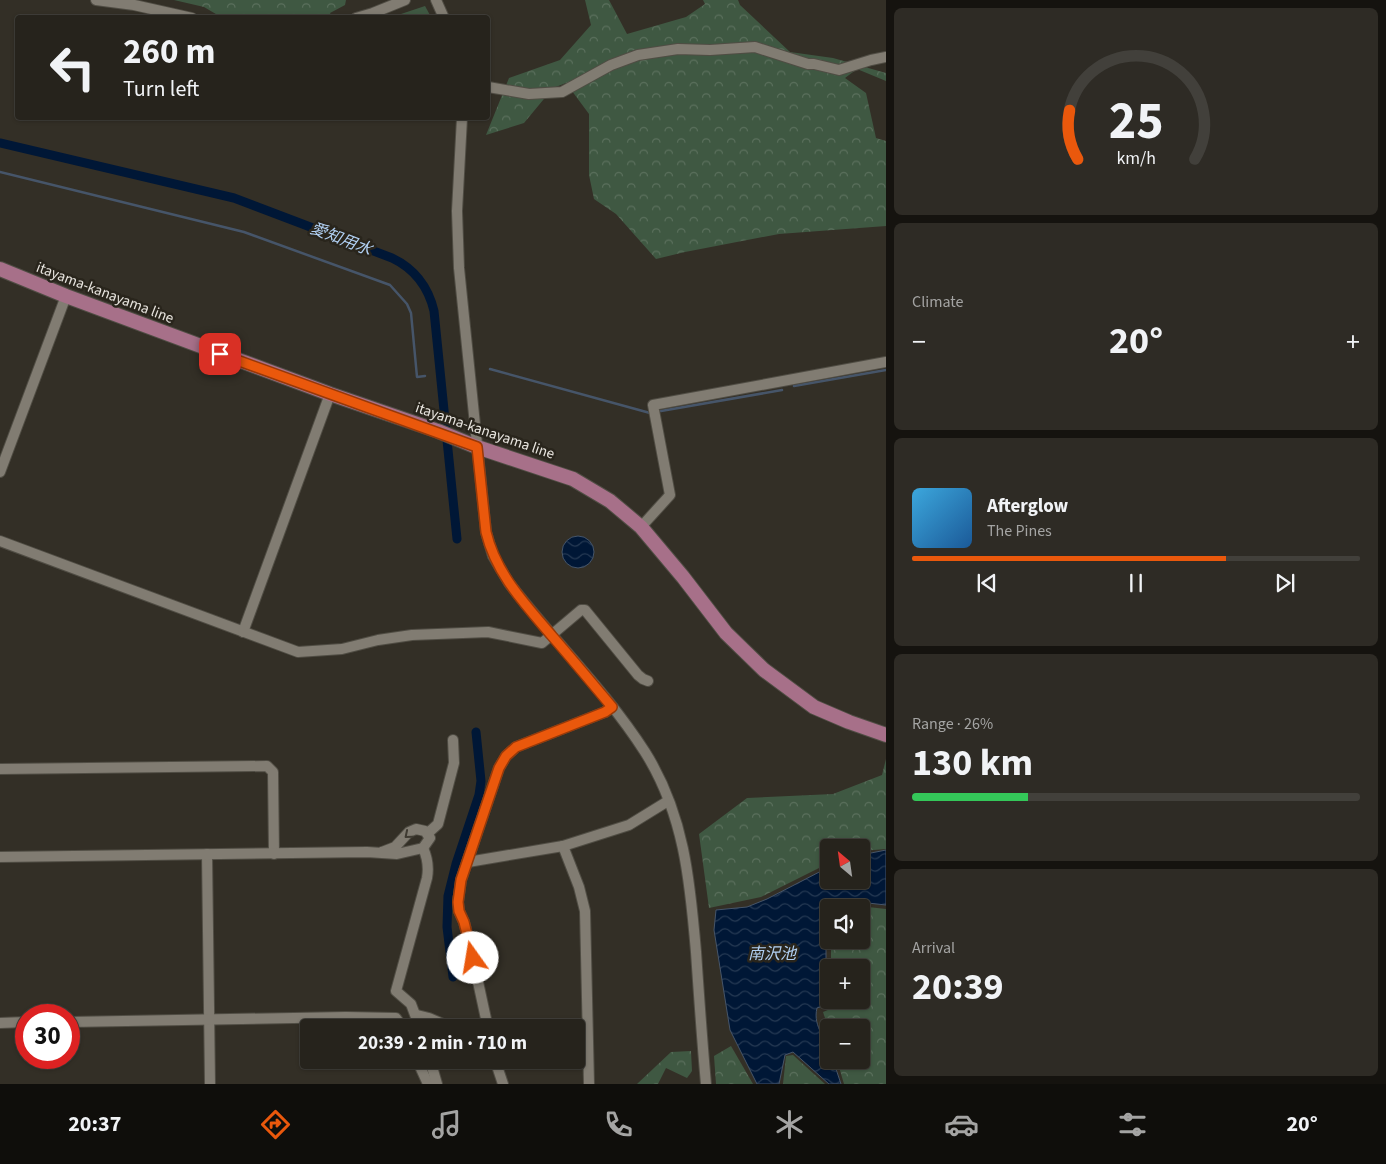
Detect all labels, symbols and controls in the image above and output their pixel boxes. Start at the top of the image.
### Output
text: 260 m [123,27,215,77]
icon: left [40,35,105,100]
text: Turn left [123,73,199,105]
text: 25 [1109,85,1163,159]
text: km/h [1116,146,1156,171]
water label: 愛知用水 [307,217,377,261]
street label: itayama-kanayama line [33,257,177,329]
text: Climate [912,291,963,313]
text: 20° [1109,314,1163,368]
text: − [912,322,926,362]
text: + [1346,322,1360,362]
pin [199,333,241,375]
icon: arrive [206,340,234,368]
street label: itayama-kanayama line [413,397,557,465]
text: Afterglow [987,493,1068,520]
text: The Pines [987,520,1052,542]
icon: previous [973,569,1001,597]
icon: pause [1122,569,1150,597]
icon: next [1271,569,1299,597]
text: Range · 26% [912,713,993,735]
text: 130 km [912,736,1033,790]
one-way arrow [404,829,413,838]
north arrow [820,839,870,889]
map controls [820,839,870,1069]
button: sound [820,899,870,949]
position arrow [446,931,498,983]
text: Arrival [912,937,955,959]
water label: 南沢池 [748,943,798,965]
button: + [820,959,870,1009]
text: 20:39 [912,960,1004,1014]
speed limit sign: 30 [15,1004,80,1069]
button: − [820,1019,870,1069]
text: 20:39 · 2 min · 710 m [358,1030,527,1057]
icon: directions [258,1107,293,1142]
icon: music [429,1107,464,1142]
icon: phone [601,1107,636,1142]
icon: climate [772,1107,807,1142]
icon: car [944,1107,979,1142]
icon: filters [1115,1107,1150,1142]
text: 20:37 [68,1108,121,1140]
text: 20° [1286,1108,1318,1140]

